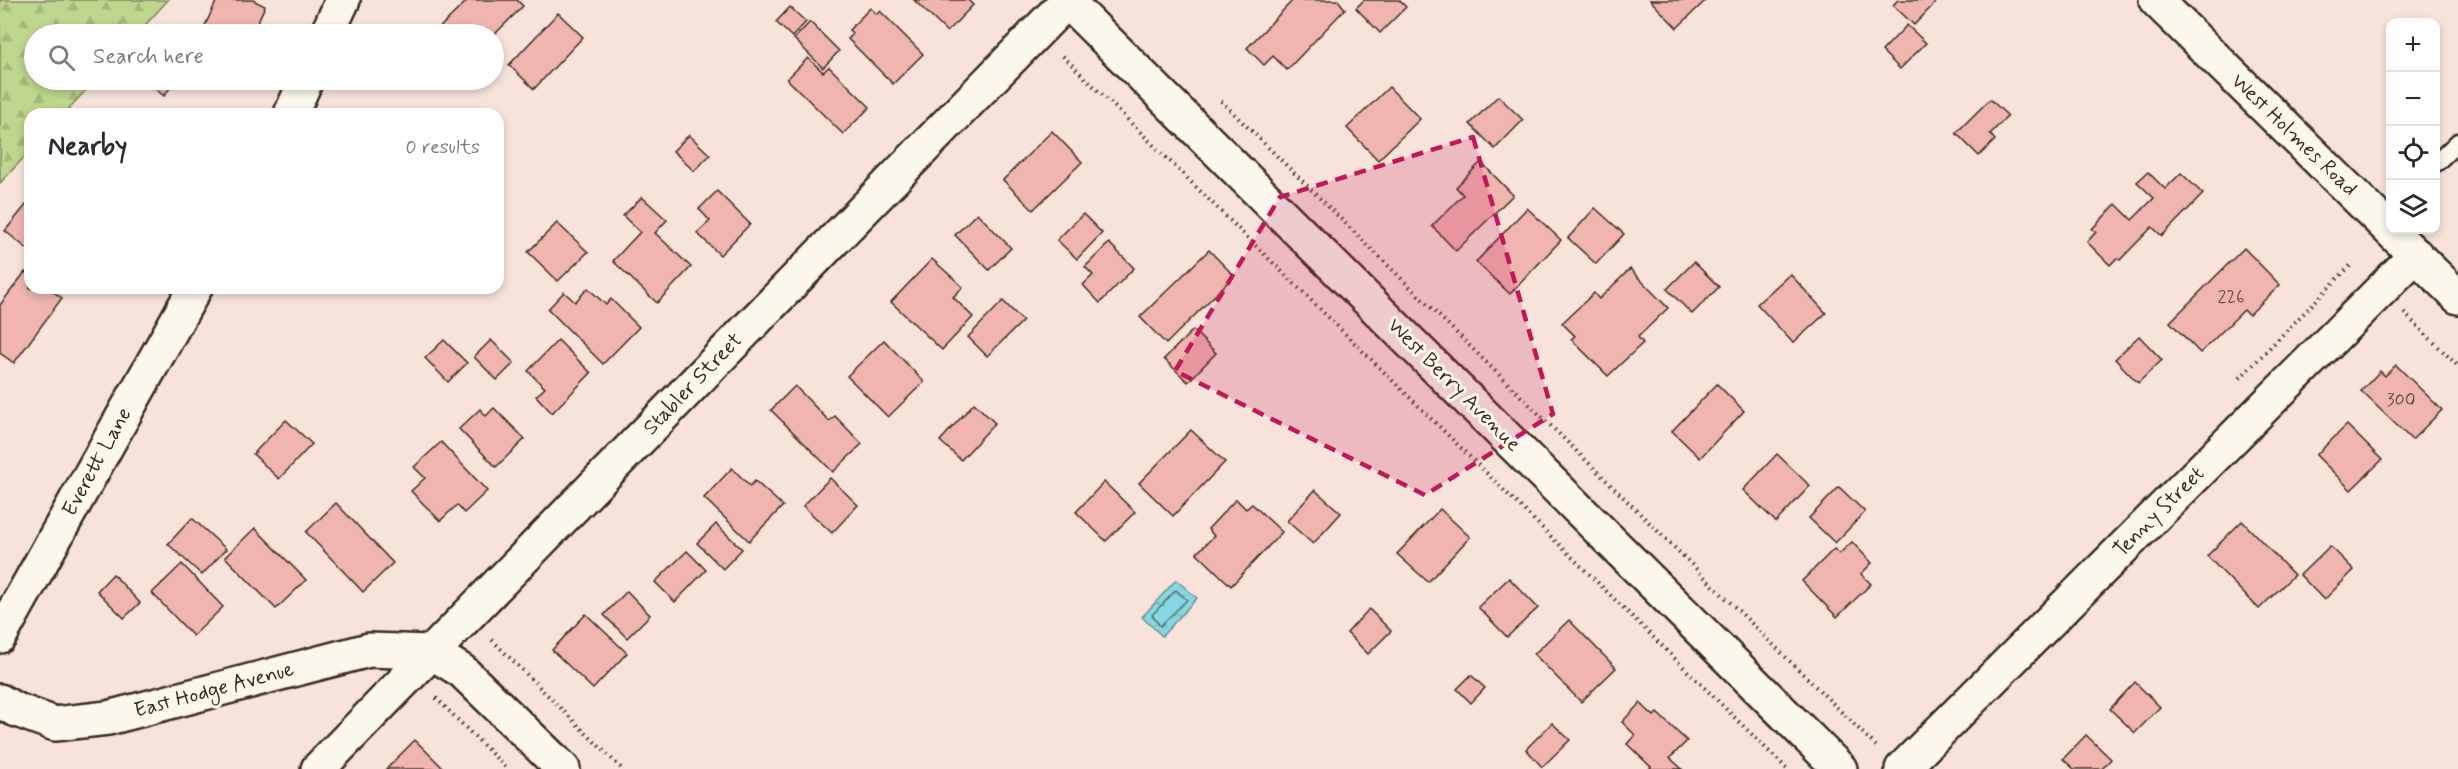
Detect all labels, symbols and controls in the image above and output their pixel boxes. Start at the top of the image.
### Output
map controls [2386,18,2440,234]
button: + [2386,18,2440,72]
search box [24,24,504,90]
icon: search [45,41,78,74]
text: Search here [93,43,204,71]
street label: West Holmes Road [2225,68,2363,202]
button: − [2386,72,2440,126]
button: locate [2386,126,2440,180]
text: Nearby [48,130,127,164]
text: 0 results [406,134,480,161]
button: layers [2386,180,2440,234]
house number: 226 [2218,285,2244,309]
street label: West Berry Avenue [1381,312,1527,458]
street label: Stabler Street [637,327,749,441]
house number: 300 [2386,388,2416,412]
street label: Everett Lane [56,403,138,521]
street label: Tenny Street [2107,460,2211,564]
street label: East Hodge Avenue [131,655,297,726]

